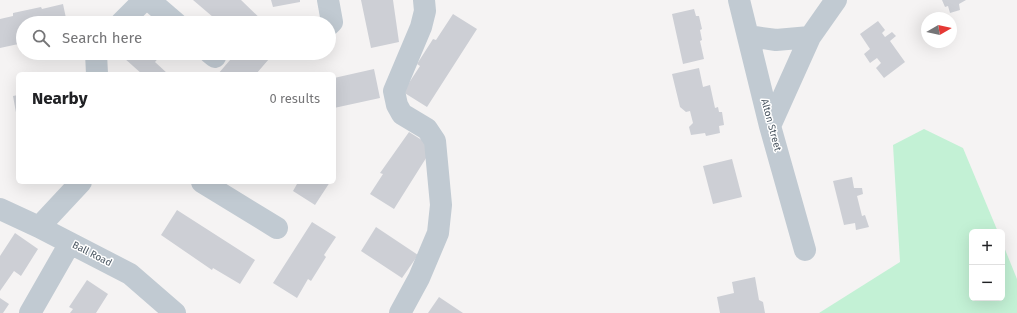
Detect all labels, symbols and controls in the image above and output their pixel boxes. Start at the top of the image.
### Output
north arrow [921,12,957,48]
search box [16,16,336,60]
icon: search [30,27,52,49]
text: Search here [62,29,142,47]
text: Nearby [32,88,87,109]
text: 0 results [269,91,320,106]
street label: Alton Street [758,98,784,153]
map controls [969,229,1005,301]
button: + [969,229,1005,265]
street label: Ball Road [70,239,114,269]
button: − [969,265,1005,301]

